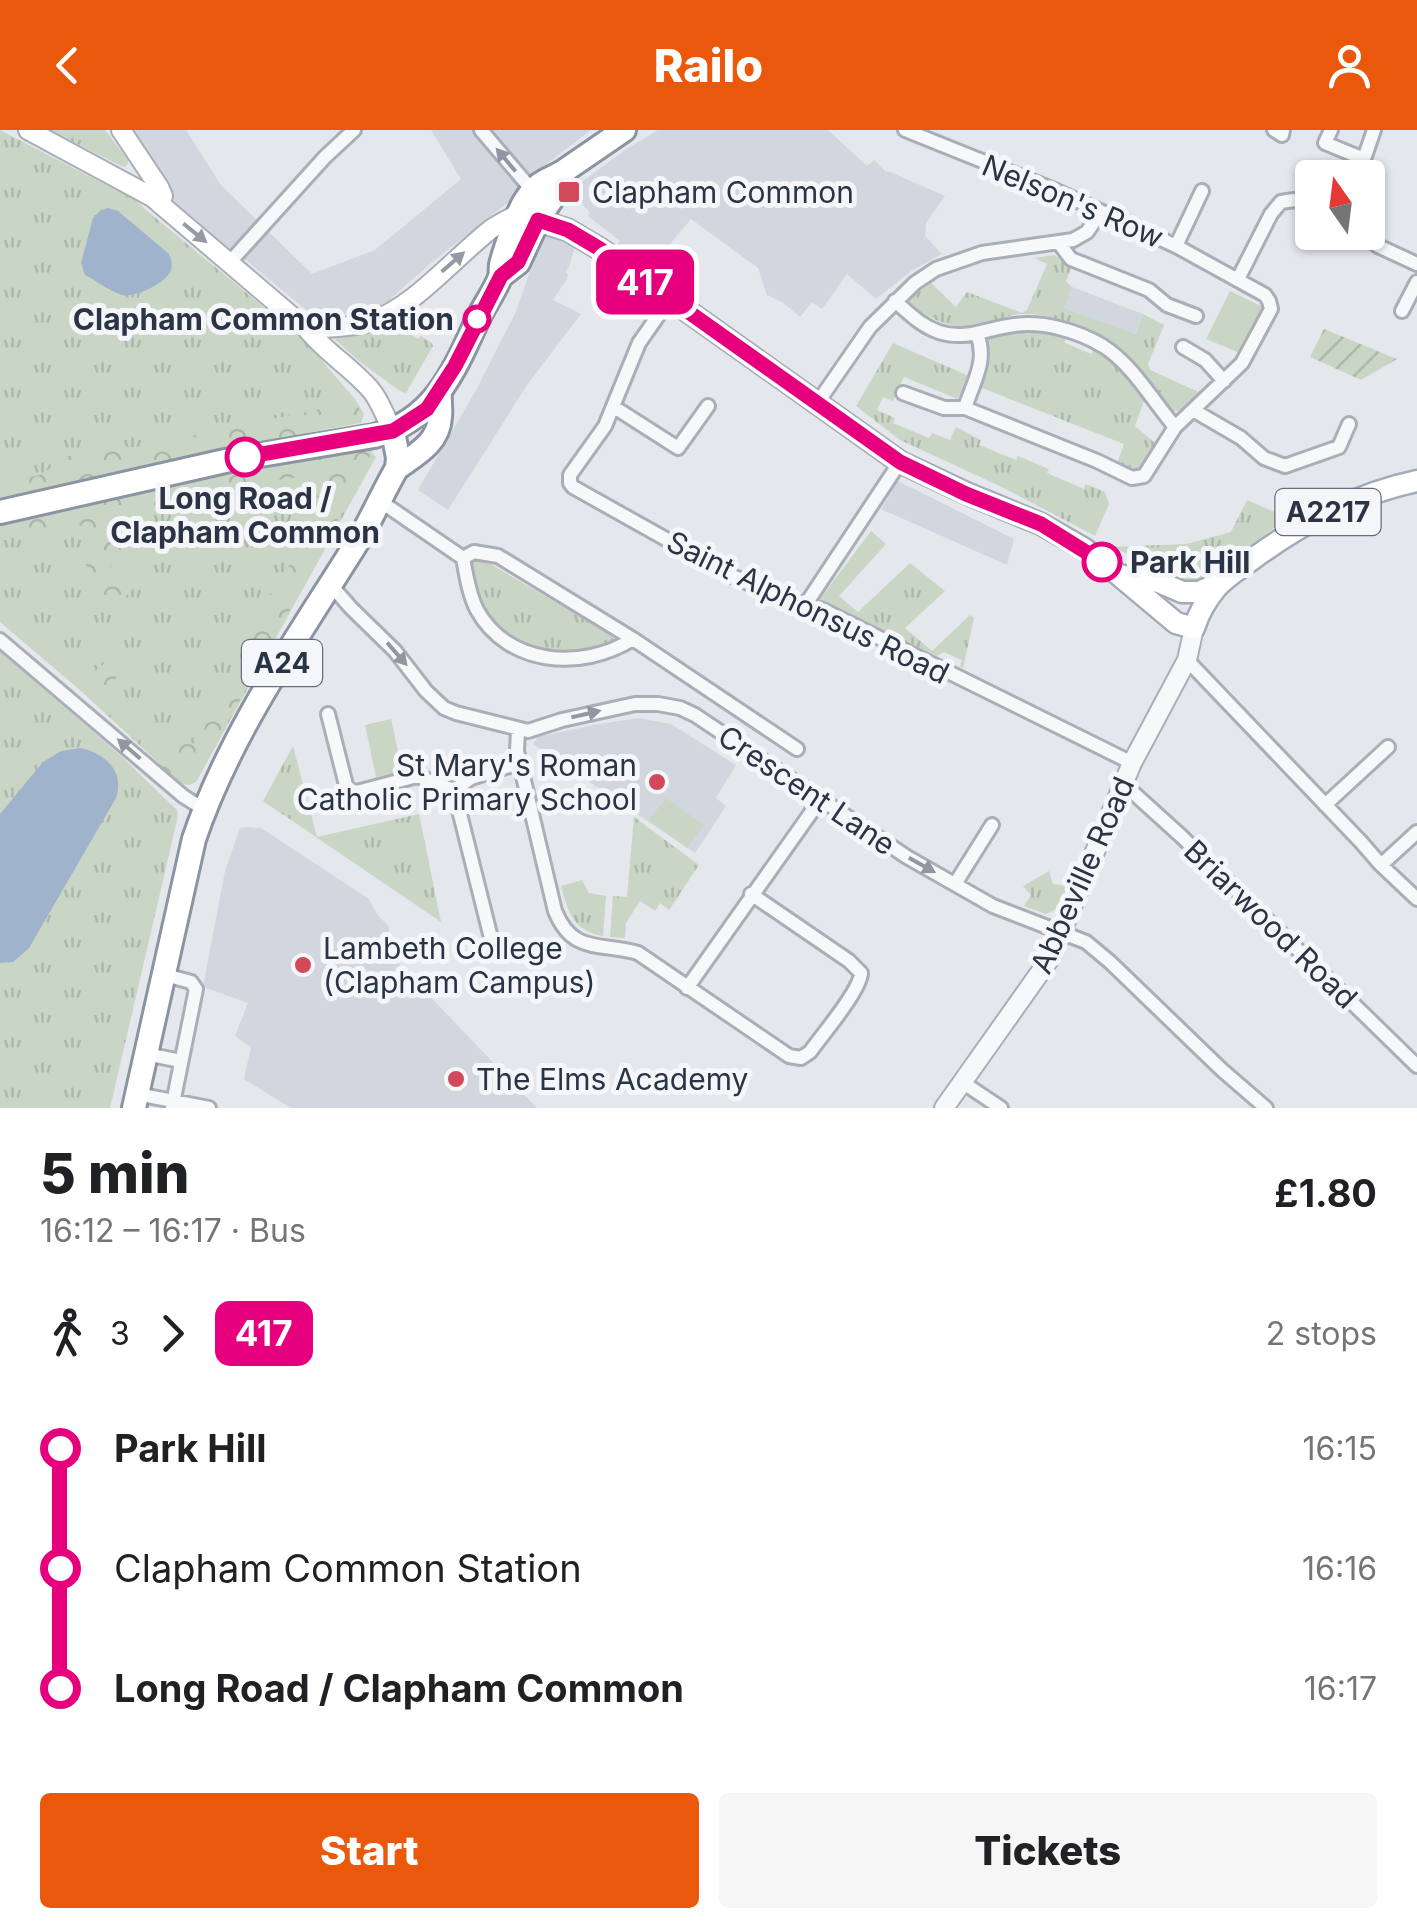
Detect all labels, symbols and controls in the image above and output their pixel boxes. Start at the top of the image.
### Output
icon: back [40,38,95,93]
text: Railo [654,38,763,93]
icon: person [1322,38,1377,93]
street label: Nelson's Row [977,147,1169,255]
one-way arrow [496,148,518,173]
north arrow [1295,160,1385,250]
map controls [1295,160,1385,250]
place label: Clapham Common [592,174,854,210]
marker: Clapham Common [556,179,582,205]
one-way arrow [182,222,207,243]
line badge: 417 [588,250,702,314]
one-way arrow [440,252,465,274]
text: 417 [616,261,674,303]
place label: Clapham Common Station [73,301,454,337]
marker: Clapham Common Station [464,306,490,332]
marker: Long Road / Clapham Common [226,438,264,476]
place label: Long Road / Clapham Common [110,480,380,550]
road number: A2217 [1276,489,1380,535]
street label: Saint Alphonsus Road [661,523,955,691]
marker: Park Hill [1083,543,1121,581]
place label: Park Hill [1130,544,1250,580]
road number: A24 [242,640,322,686]
one-way arrow [386,641,408,666]
one-way arrow [571,706,602,722]
street label: Crescent Lane [712,718,902,862]
one-way arrow [116,739,141,760]
place label: St Mary's Roman Catholic Primary School [297,747,637,817]
marker: St Mary's Roman Catholic Primary School [646,771,668,793]
street label: Abbeville Road [1023,771,1141,979]
street label: Briarwood Road [1177,832,1365,1016]
one-way arrow [907,856,936,873]
place label: Lambeth College (Clapham Campus) [323,930,596,1000]
marker: Lambeth College (Clapham Campus) [292,954,314,976]
place label: The Elms Academy [476,1061,749,1097]
marker: The Elms Academy [445,1068,467,1090]
text: 5 min [40,1140,189,1206]
text: £1.80 [1274,1170,1377,1216]
text: 16:12 – 16:17 · Bus [40,1211,306,1250]
icon: walk [40,1306,95,1361]
icon: forward [145,1306,200,1361]
text: 417 [235,1312,293,1354]
text: 3 [110,1314,130,1353]
text: 2 stops [1266,1314,1377,1353]
text: Park Hill [114,1425,267,1471]
text: 16:15 [1302,1429,1377,1468]
text: Clapham Common Station [114,1545,582,1591]
text: 16:16 [1302,1549,1377,1588]
text: Long Road / Clapham Common [114,1665,684,1711]
text: 16:17 [1304,1669,1377,1708]
button: Start [40,1793,699,1908]
button: Tickets [719,1793,1377,1908]

